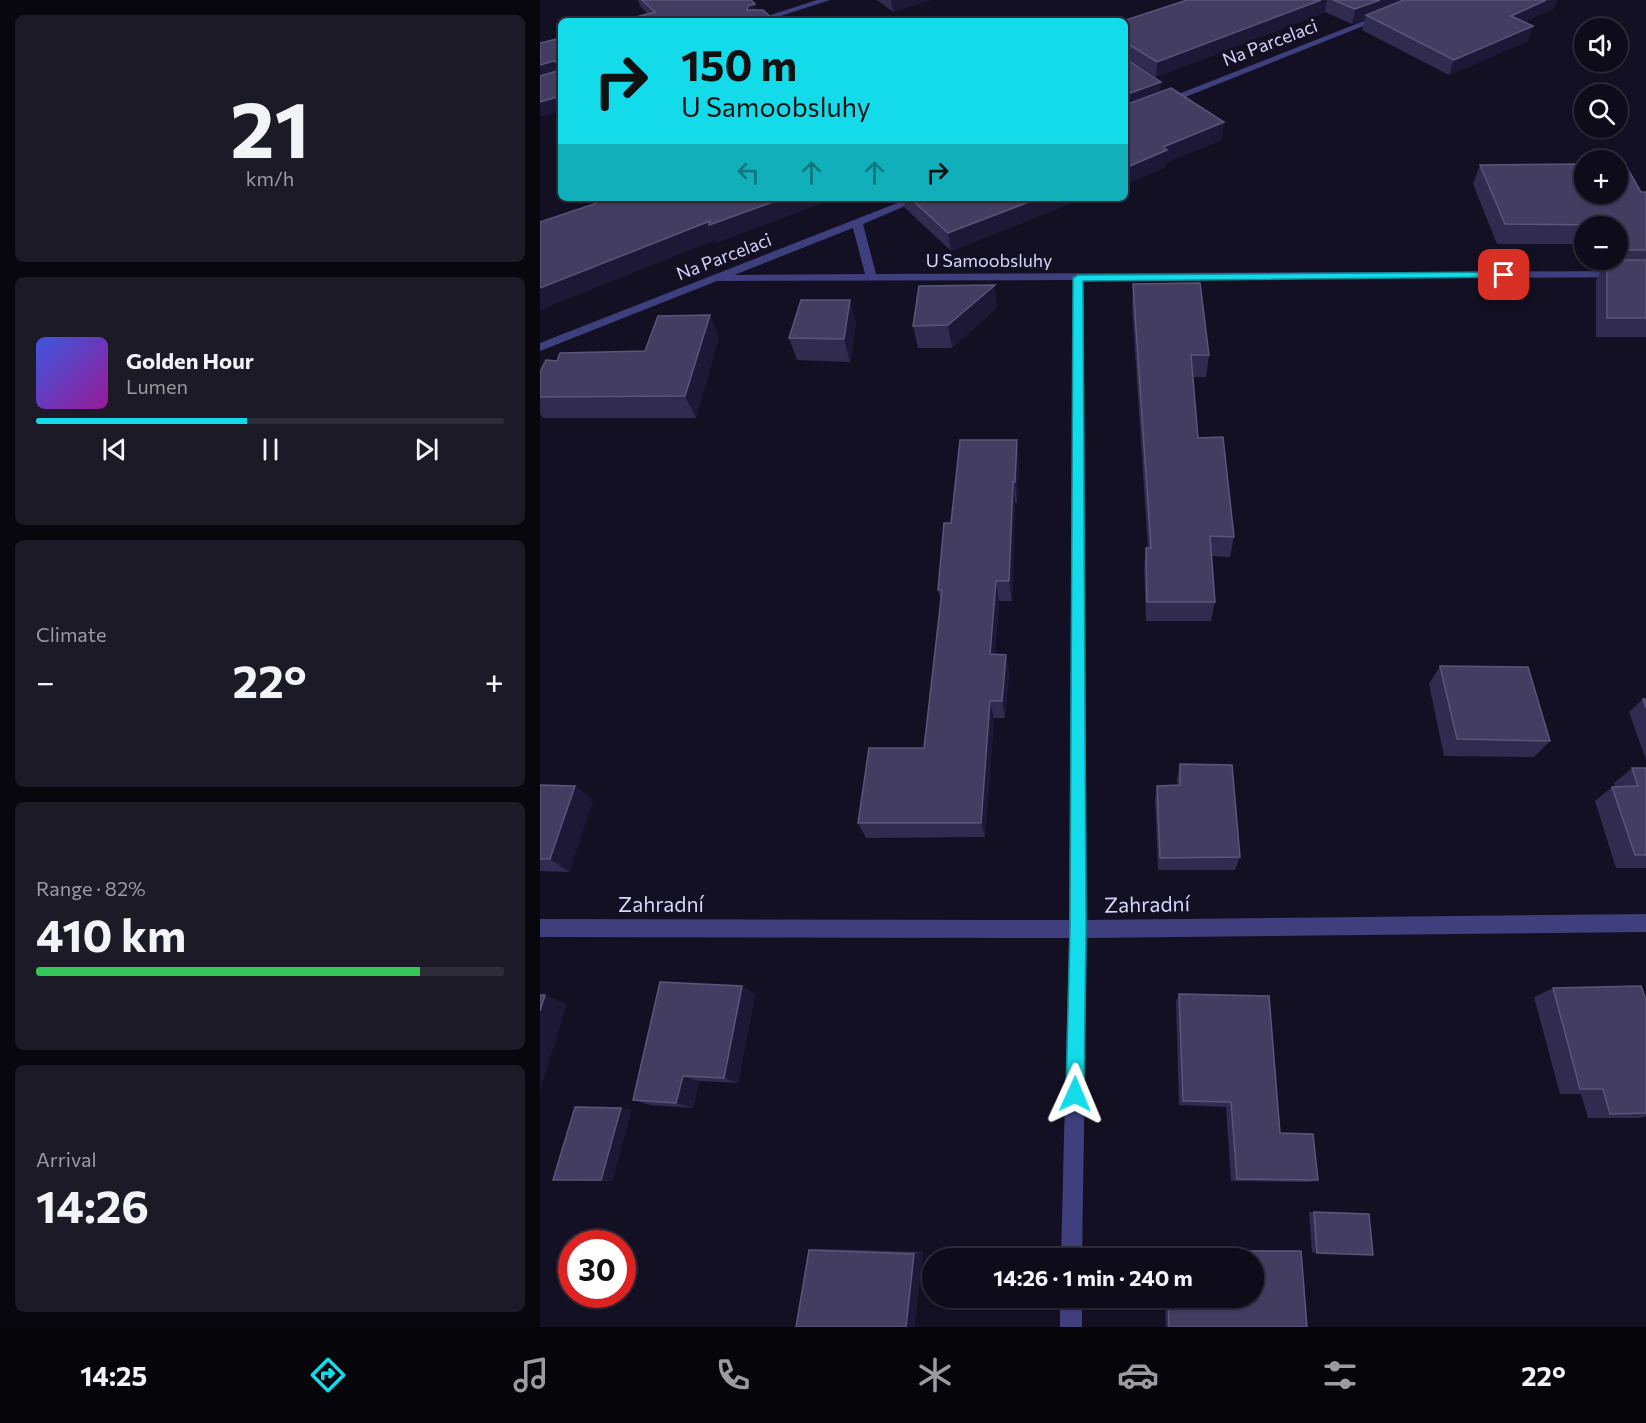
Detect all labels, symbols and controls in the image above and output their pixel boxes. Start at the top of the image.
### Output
street label: Na Parcelaci [1219,14,1320,70]
map controls [1574,18,1628,270]
button: sound [1574,18,1628,72]
text: 150 m [681,38,797,90]
icon: right [582,42,660,120]
text: 21 [230,79,310,174]
button: search [1574,84,1628,138]
text: U Samoobsluhy [681,90,871,123]
button: + [1574,150,1628,204]
icon: left [732,156,765,189]
icon: ahead [795,156,828,189]
icon: ahead [858,156,891,189]
icon: right [921,156,954,189]
text: km/h [246,166,294,190]
button: − [1574,216,1628,270]
street label: Na Parcelaci [673,228,774,284]
street label: U Samoobsluhy [926,249,1052,271]
pin [1478,249,1529,300]
icon: arrive [1487,258,1520,291]
text: Golden Hour [126,347,254,374]
text: Lumen [126,374,188,398]
icon: previous [98,433,131,466]
icon: pause [254,433,287,466]
icon: next [410,433,443,466]
text: Climate [36,622,106,646]
text: 22° [233,652,307,707]
text: − [36,660,55,701]
text: + [485,660,504,701]
text: Range · 82% [36,876,146,900]
street label: Zahradní [1104,890,1191,917]
street label: Zahradní [618,891,705,916]
text: 410 km [36,906,186,961]
position arrow [1043,1062,1107,1126]
text: Arrival [36,1147,97,1171]
text: 14:26 [36,1177,149,1232]
speed limit sign: 30 [558,1230,636,1308]
text: 14:26 · 1 min · 240 m [993,1264,1193,1291]
icon: directions [307,1354,349,1396]
icon: music [510,1354,552,1396]
icon: phone [712,1354,754,1396]
icon: climate [914,1354,956,1396]
icon: car [1117,1354,1159,1396]
icon: filters [1319,1354,1361,1396]
text: 14:25 [80,1359,147,1392]
text: 22° [1521,1359,1566,1392]

